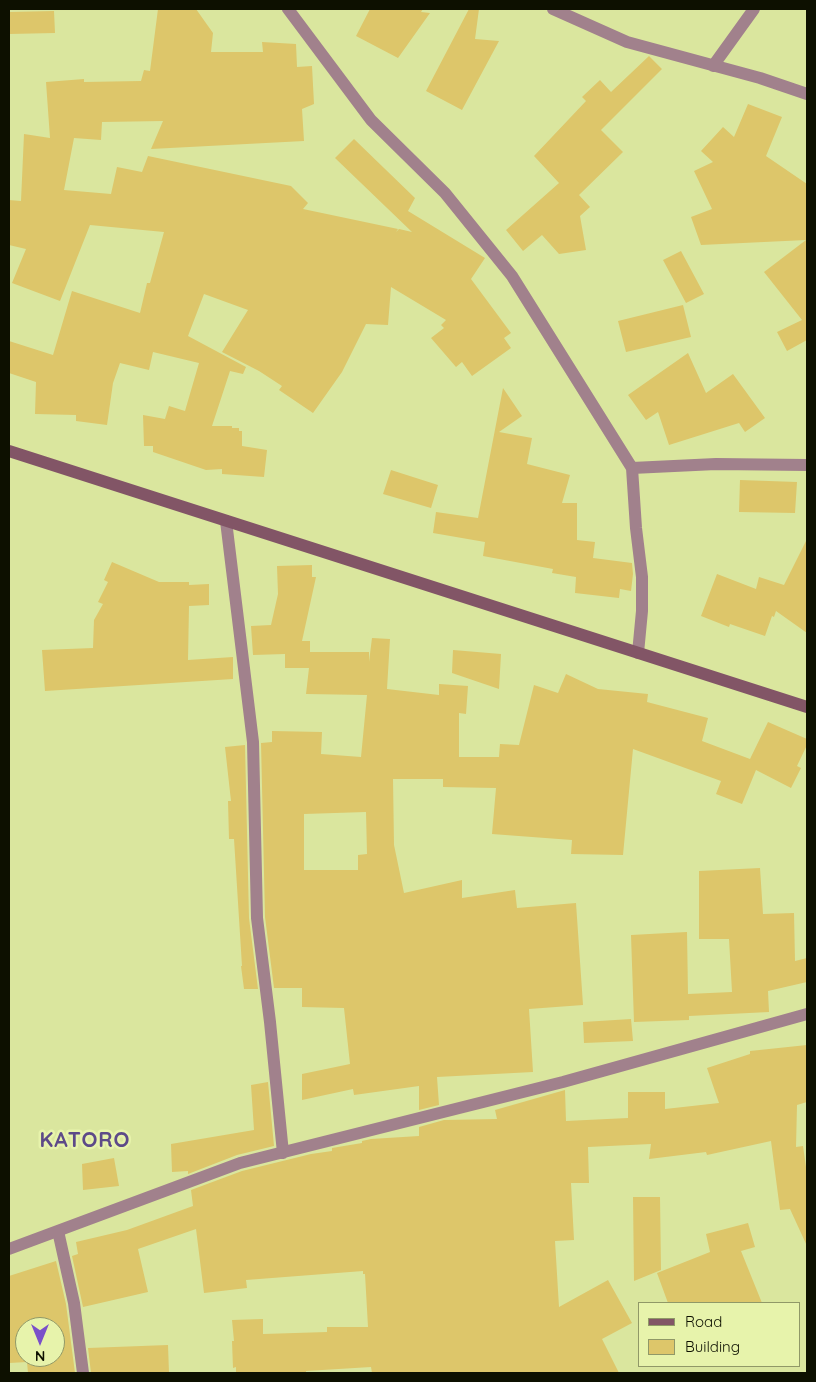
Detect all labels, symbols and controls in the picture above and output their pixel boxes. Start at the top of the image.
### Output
district label: KATORO [39,1128,131,1154]
legend [638,1302,801,1367]
text: Road [685,1312,722,1331]
north arrow [15,1317,65,1367]
text: Building [685,1337,740,1356]
text: N [35,1347,45,1365]

